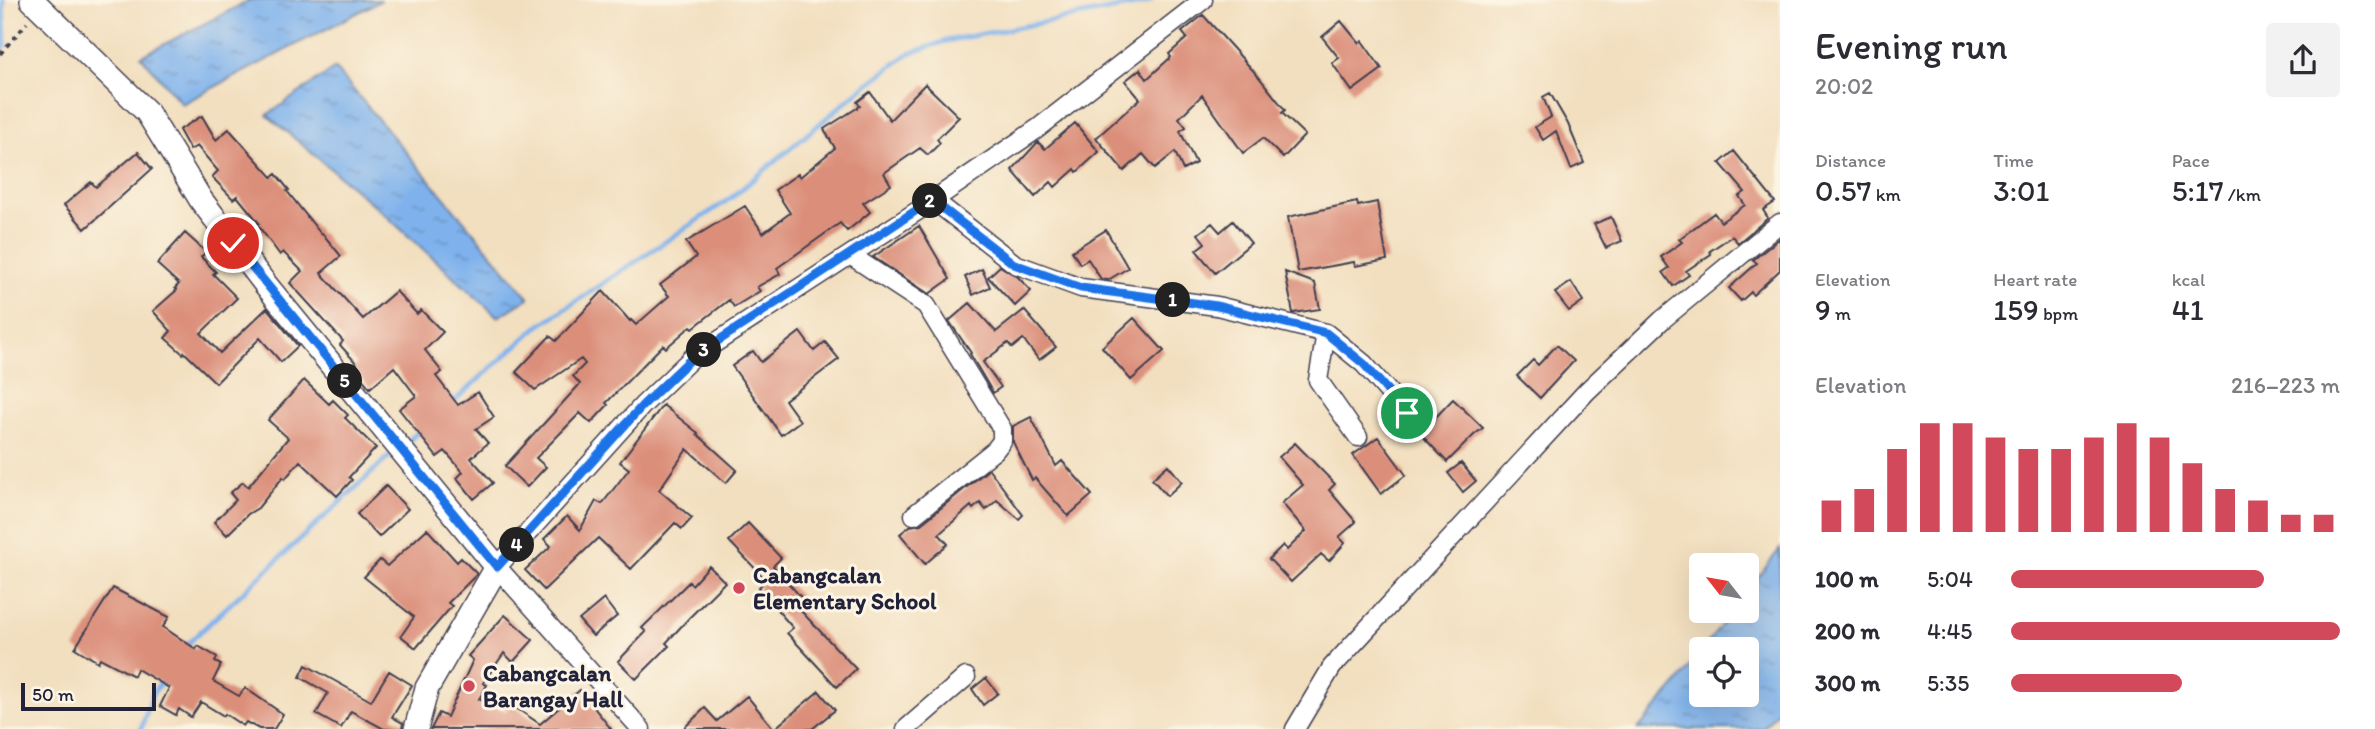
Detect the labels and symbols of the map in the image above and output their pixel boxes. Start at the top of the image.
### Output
pin: 2 [912,184,948,218]
pin [203,213,263,273]
pin: 1 [1156,282,1190,318]
pin: 3 [686,332,722,368]
pin: 5 [328,364,362,398]
pin [1377,383,1437,443]
pin: 4 [500,528,534,562]
north arrow [1689,553,1759,623]
place label: Cabangcalan Elementary School [753,561,937,615]
marker: Cabangcalan Elementary School [731,580,747,596]
place label: Cabangcalan Barangay Hall [483,659,624,713]
marker: Cabangcalan Barangay Hall [461,678,477,694]
scale bar [21,680,156,712]

